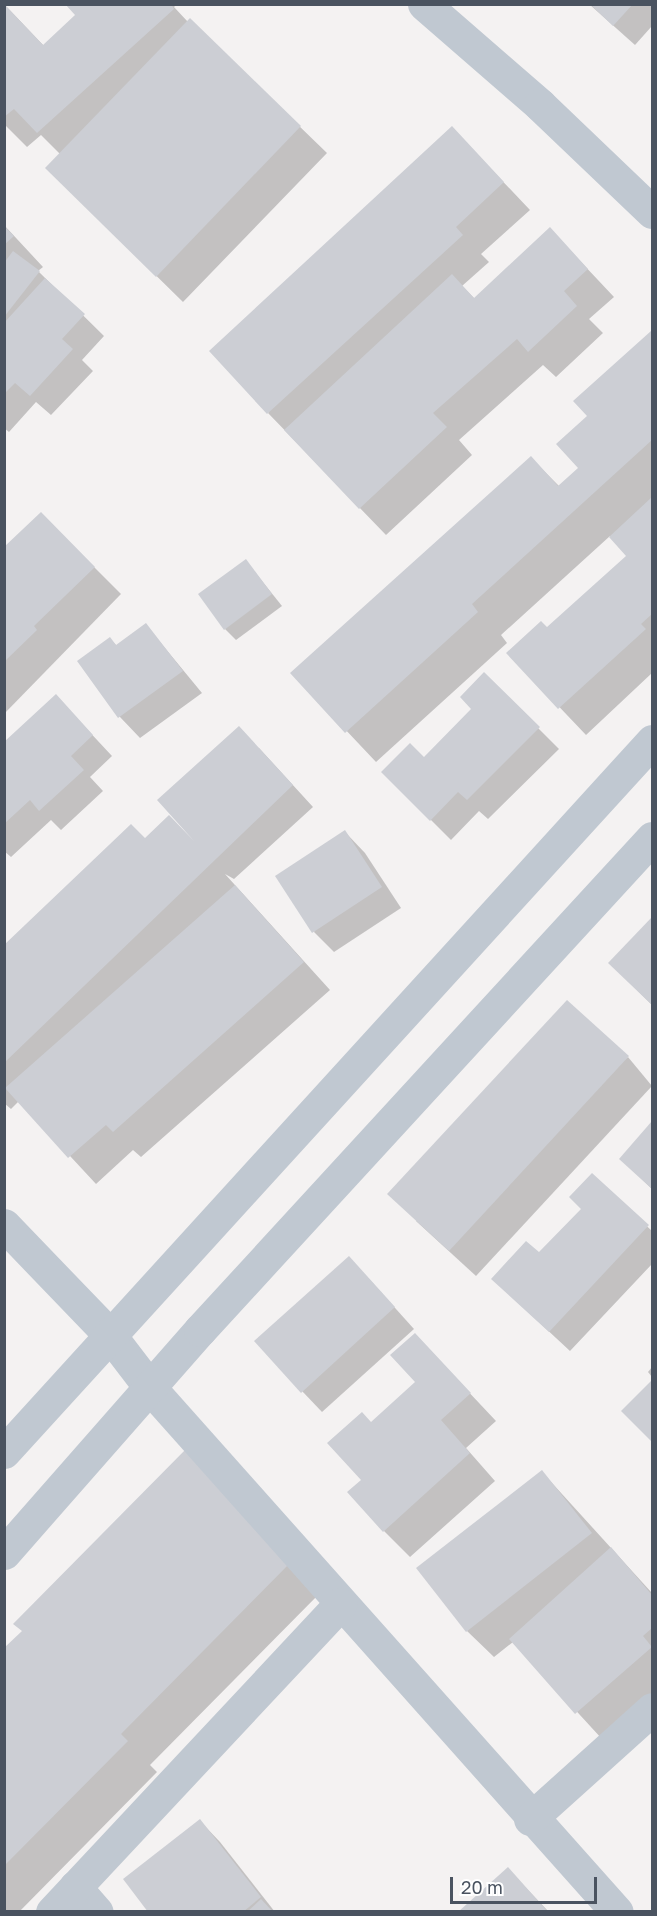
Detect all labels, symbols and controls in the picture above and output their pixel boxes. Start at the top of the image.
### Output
scale bar [453,1865,600,1903]
text: 20 m [461,1876,503,1898]

